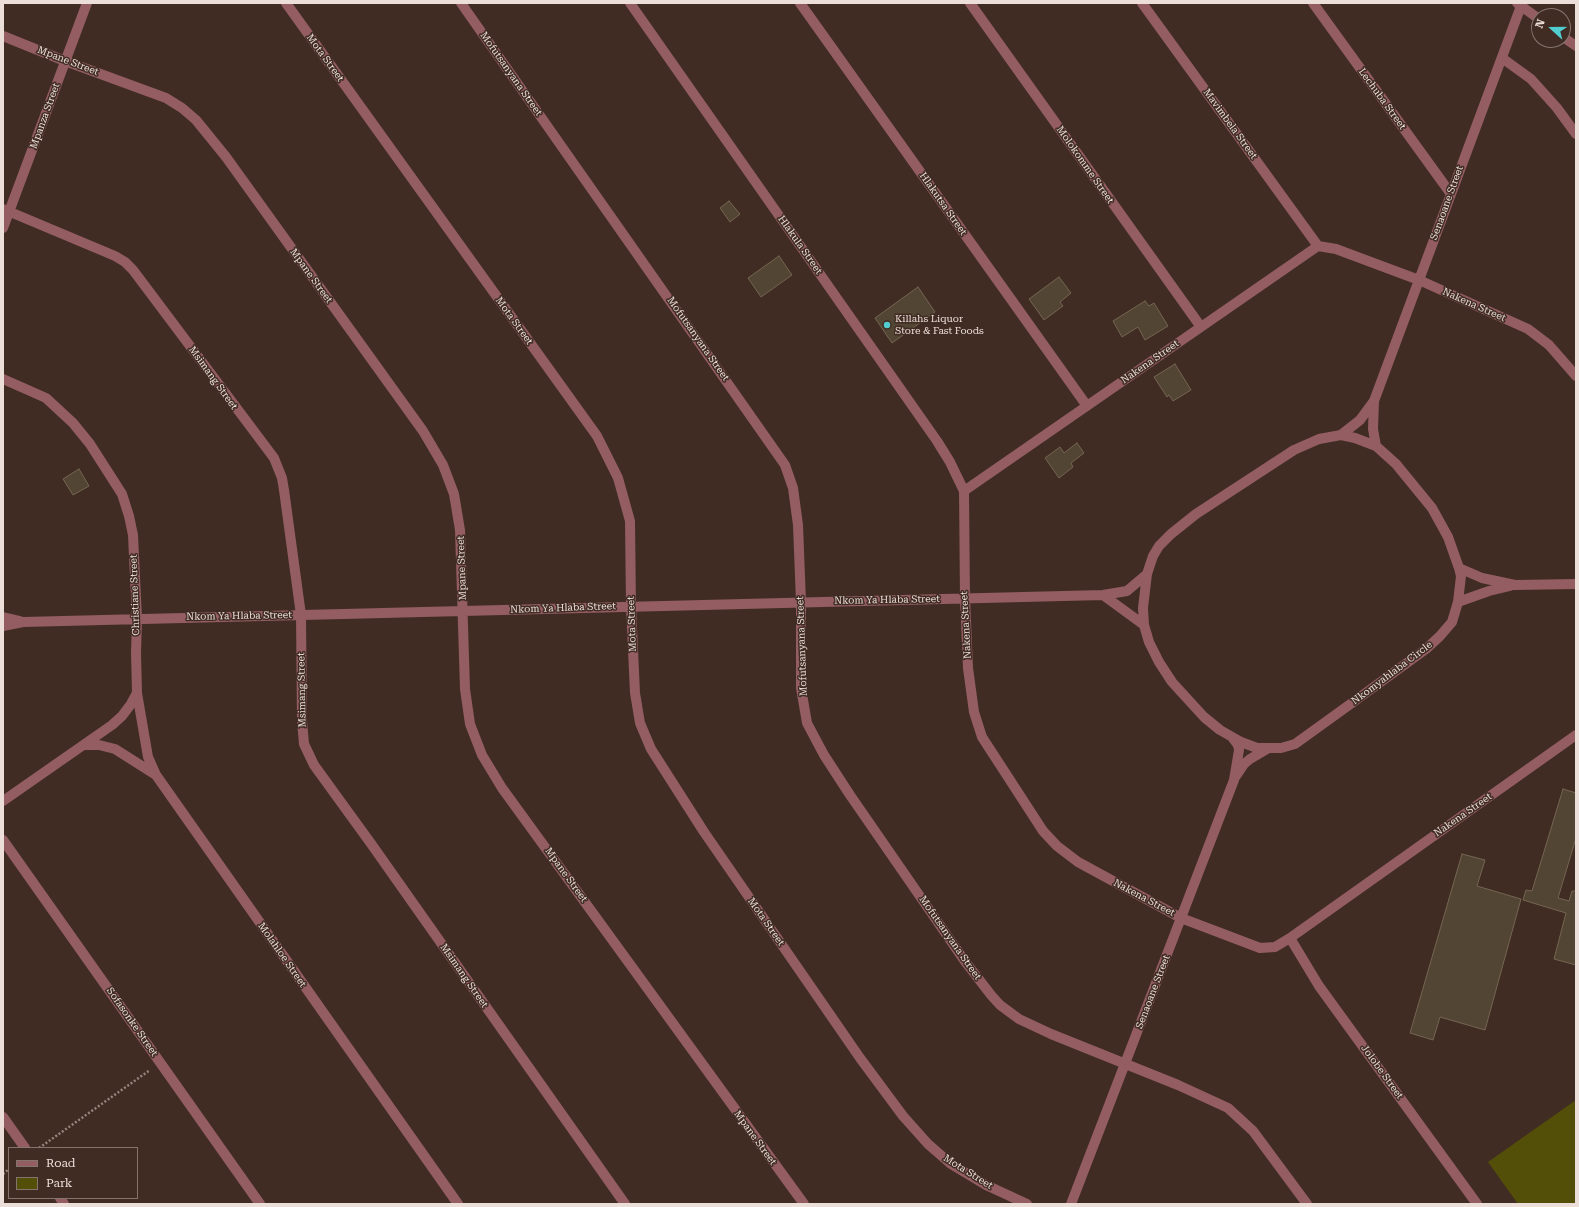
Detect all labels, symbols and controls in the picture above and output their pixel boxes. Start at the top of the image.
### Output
north arrow [1531,8,1571,48]
text: N [1533,18,1548,30]
street label: Mofutsanyana Street [477,30,545,118]
street label: Mota Street [304,32,346,84]
street label: Mpane Street [36,44,100,78]
street label: Lechuba Street [1356,66,1408,132]
street label: Mpanza Street [28,81,62,151]
street label: Mavimbela Street [1200,86,1260,162]
street label: Molokomme Street [1054,124,1116,206]
street label: Senaoane Street [1428,164,1466,242]
street label: Hlakutsa Street [917,170,969,238]
street label: Hlakula Street [775,213,825,277]
street label: Mpane Street [287,246,335,306]
street label: Nakena Street [1441,286,1507,324]
street label: Mota Street [493,295,535,347]
street label: Mofutsanyana Street [664,295,732,383]
place label: Killahs Liquor Store & Fast Foods [895,313,984,336]
marker: Killahs Liquor Store & Fast Foods [882,320,892,330]
street label: Nakena Street [1119,338,1181,386]
street label: Msimang Street [186,344,240,412]
street label: Mpane Street [455,536,469,600]
street label: Christiane Street [128,554,142,636]
street label: Nakena Street [958,591,974,659]
street label: Nkom Ya Hlaba Street [834,593,940,607]
street label: Mota Street [625,596,639,652]
street label: Mofutsanyana Street [794,596,810,696]
street label: Nkom Ya Hlaba Street [510,600,616,616]
street label: Nkom Ya Hlaba Street [186,609,292,623]
street label: Nkomyahlaba Circle [1349,639,1435,707]
street label: Msimang Street [295,652,309,728]
street label: Nakena Street [1432,791,1494,839]
street label: Mpane Street [542,845,590,905]
street label: Nakena Street [1111,877,1177,919]
street label: Mofutsanyana Street [916,894,984,982]
street label: Mota Street [745,896,787,948]
street label: Molahloe Street [255,920,309,990]
street label: Msimang Street [437,942,491,1010]
street label: Senaoane Street [1133,953,1173,1031]
street label: Sofasonke Street [104,985,160,1059]
street label: Jolobe Street [1358,1043,1406,1101]
street label: Mpane Street [731,1108,779,1168]
legend [8,1147,138,1199]
street label: Mota Street [941,1152,995,1192]
text: Road [46,1156,75,1170]
text: Park [46,1176,72,1190]

